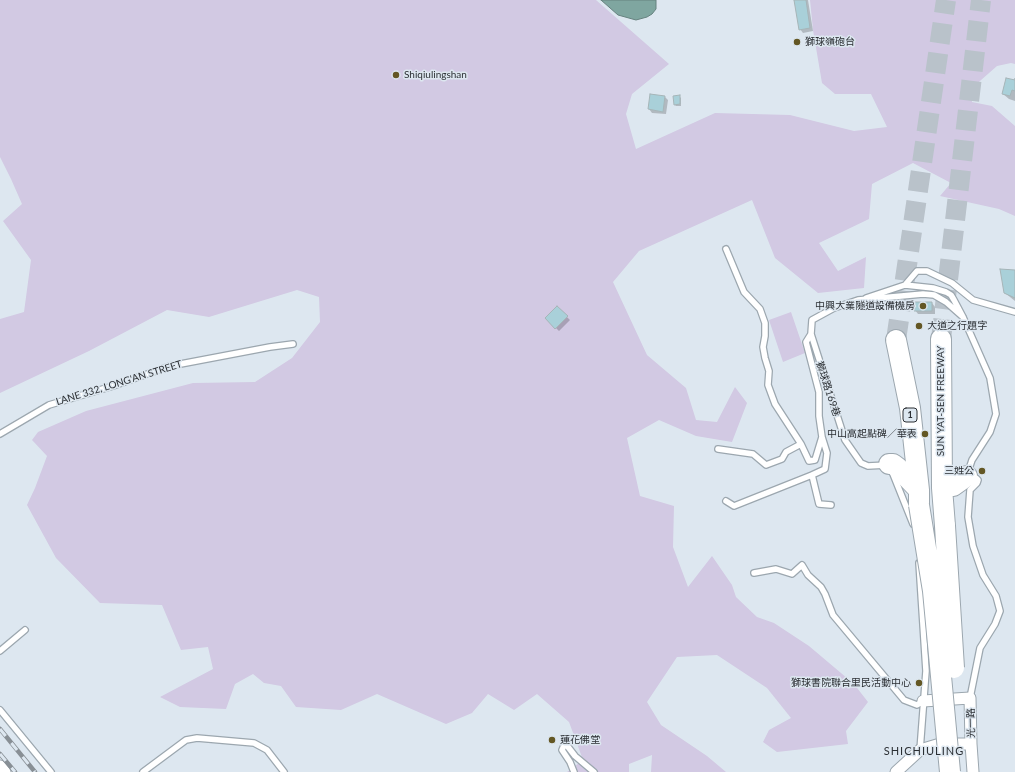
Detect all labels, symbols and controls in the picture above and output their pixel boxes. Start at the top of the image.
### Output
place label: 獅球嶺砲台 [805,36,855,48]
marker: 獅球嶺砲台 [792,37,802,47]
place label: Shiqiulingshan [404,69,467,81]
marker: Shiqiulingshan [391,70,401,80]
place label: 中興大業隧道設備機房 [815,300,915,312]
marker: 中興大業隧道設備機房 [918,301,928,311]
place label: 大道之行題字 [927,320,987,332]
marker: 大道之行題字 [914,321,924,331]
street label: SUN YAT-SEN FREEWAY [935,346,947,456]
street label: LANE 332, LONG'AN STREET [54,358,184,408]
street label: 獅球路169巷 [813,360,843,418]
road number: 1 [903,408,917,422]
place label: 中山高起點碑／華表 [827,428,917,440]
marker: 中山高起點碑／華表 [920,429,930,439]
place label: 三姓公 [944,465,974,477]
marker: 三姓公 [977,466,987,476]
place label: 獅球書院聯合里民活動中心 [791,677,911,689]
marker: 獅球書院聯合里民活動中心 [914,678,924,688]
street label: 光一路 [965,708,977,738]
place label: 蓮花佛堂 [560,734,600,746]
marker: 蓮花佛堂 [547,735,557,745]
district label: SHICHIULING [884,744,964,758]

